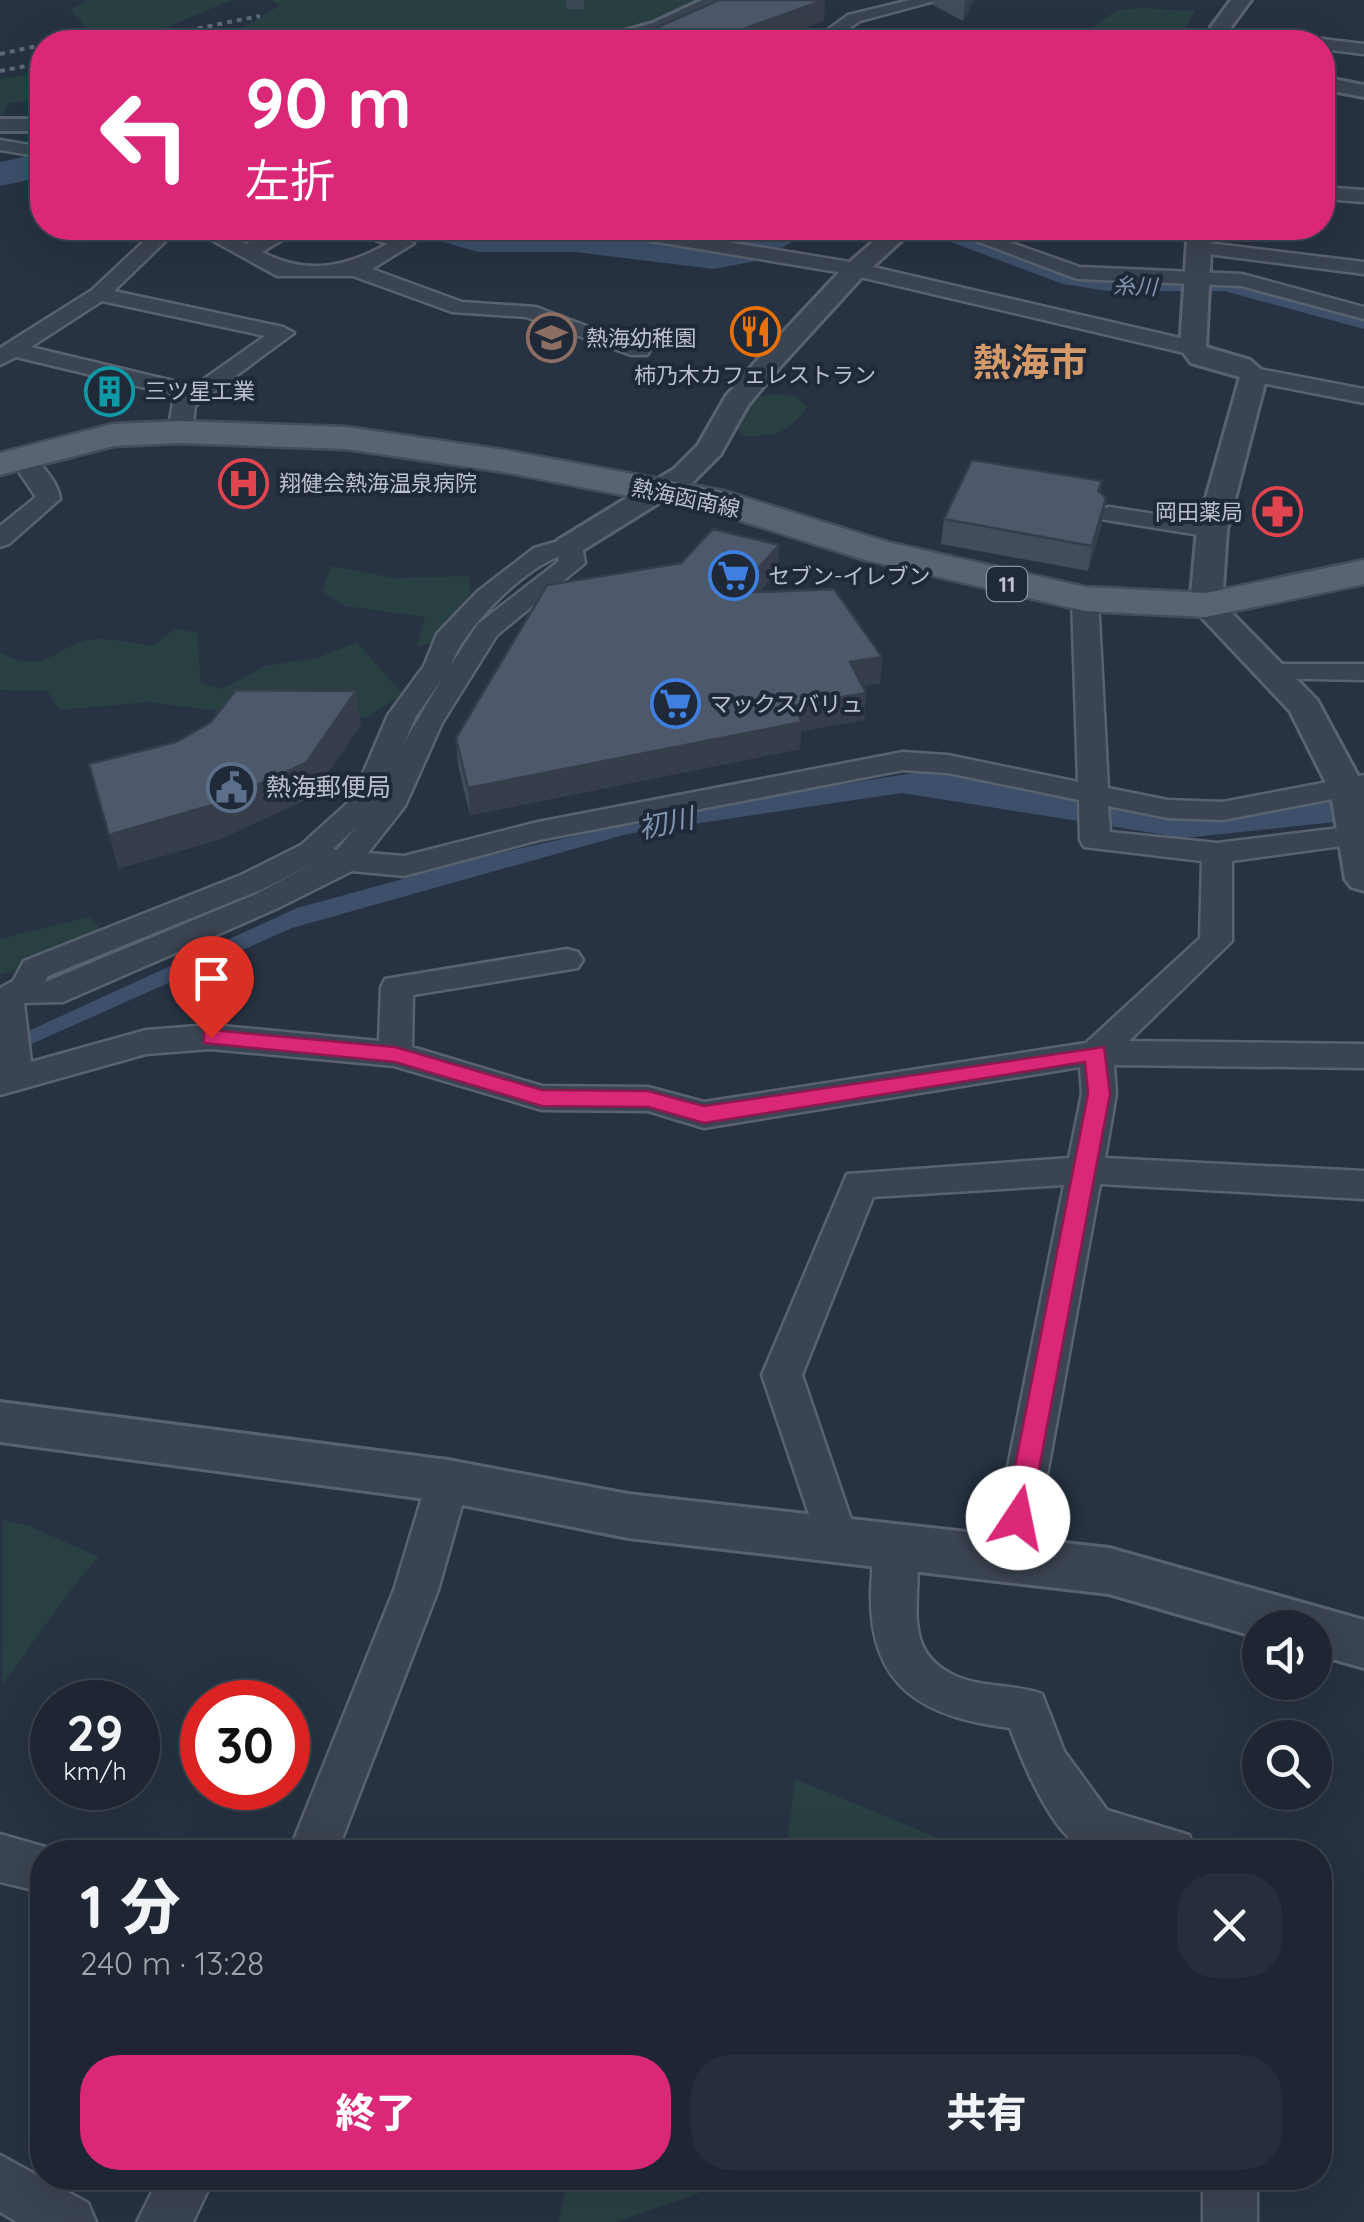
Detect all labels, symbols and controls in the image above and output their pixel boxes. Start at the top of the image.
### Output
text: 90 m [245,58,412,146]
icon: left [80,70,210,200]
text: 左折 [245,152,335,208]
water label: 糸川 [1113,271,1159,301]
restaurant icon: 柿乃木カフェレストラン [729,305,781,357]
school or university icon: 熱海幼稚園 [525,312,577,364]
place label: 熱海幼稚園 [586,324,696,352]
district label: 熱海市 [973,338,1087,386]
place label: 柿乃木カフェレストラン [634,361,876,389]
building icon: 三ツ星工業 [84,365,136,417]
place label: 三ツ星工業 [145,377,255,405]
hospital icon: 翔健会熱海温泉病院 [218,457,270,509]
place label: 翔健会熱海温泉病院 [279,469,477,497]
street label: 熱海函南線 [629,473,743,523]
pharmacy icon: 岡田薬局 [1252,486,1304,538]
place label: 岡田薬局 [1155,498,1243,526]
supermarket icon: セブン-イレブン [707,550,759,602]
place label: セブン-イレブン [768,562,931,590]
road number: 11 [987,567,1027,601]
supermarket icon: マックスバリュ [649,678,701,730]
place label: マックスバリュ [710,690,863,718]
public building icon: 熱海郵便局 [205,761,257,813]
place label: 熱海郵便局 [266,771,391,802]
water label: 初川 [635,799,700,845]
pin [169,936,254,1039]
icon: arrive [184,951,239,1006]
position arrow [966,1466,1070,1570]
map controls [1242,1610,1332,1810]
button: sound [1242,1610,1332,1700]
speed limit sign: 30 [180,1680,310,1810]
text: 29 [67,1701,123,1764]
button: search [1242,1720,1332,1810]
text: km/h [63,1755,127,1786]
text: 1 分 [80,1868,180,1943]
button: close [1177,1873,1282,1978]
text: 240 m · 13:28 [80,1943,264,1983]
button: 終了 [80,2055,671,2170]
button: 共有 [691,2055,1282,2170]

